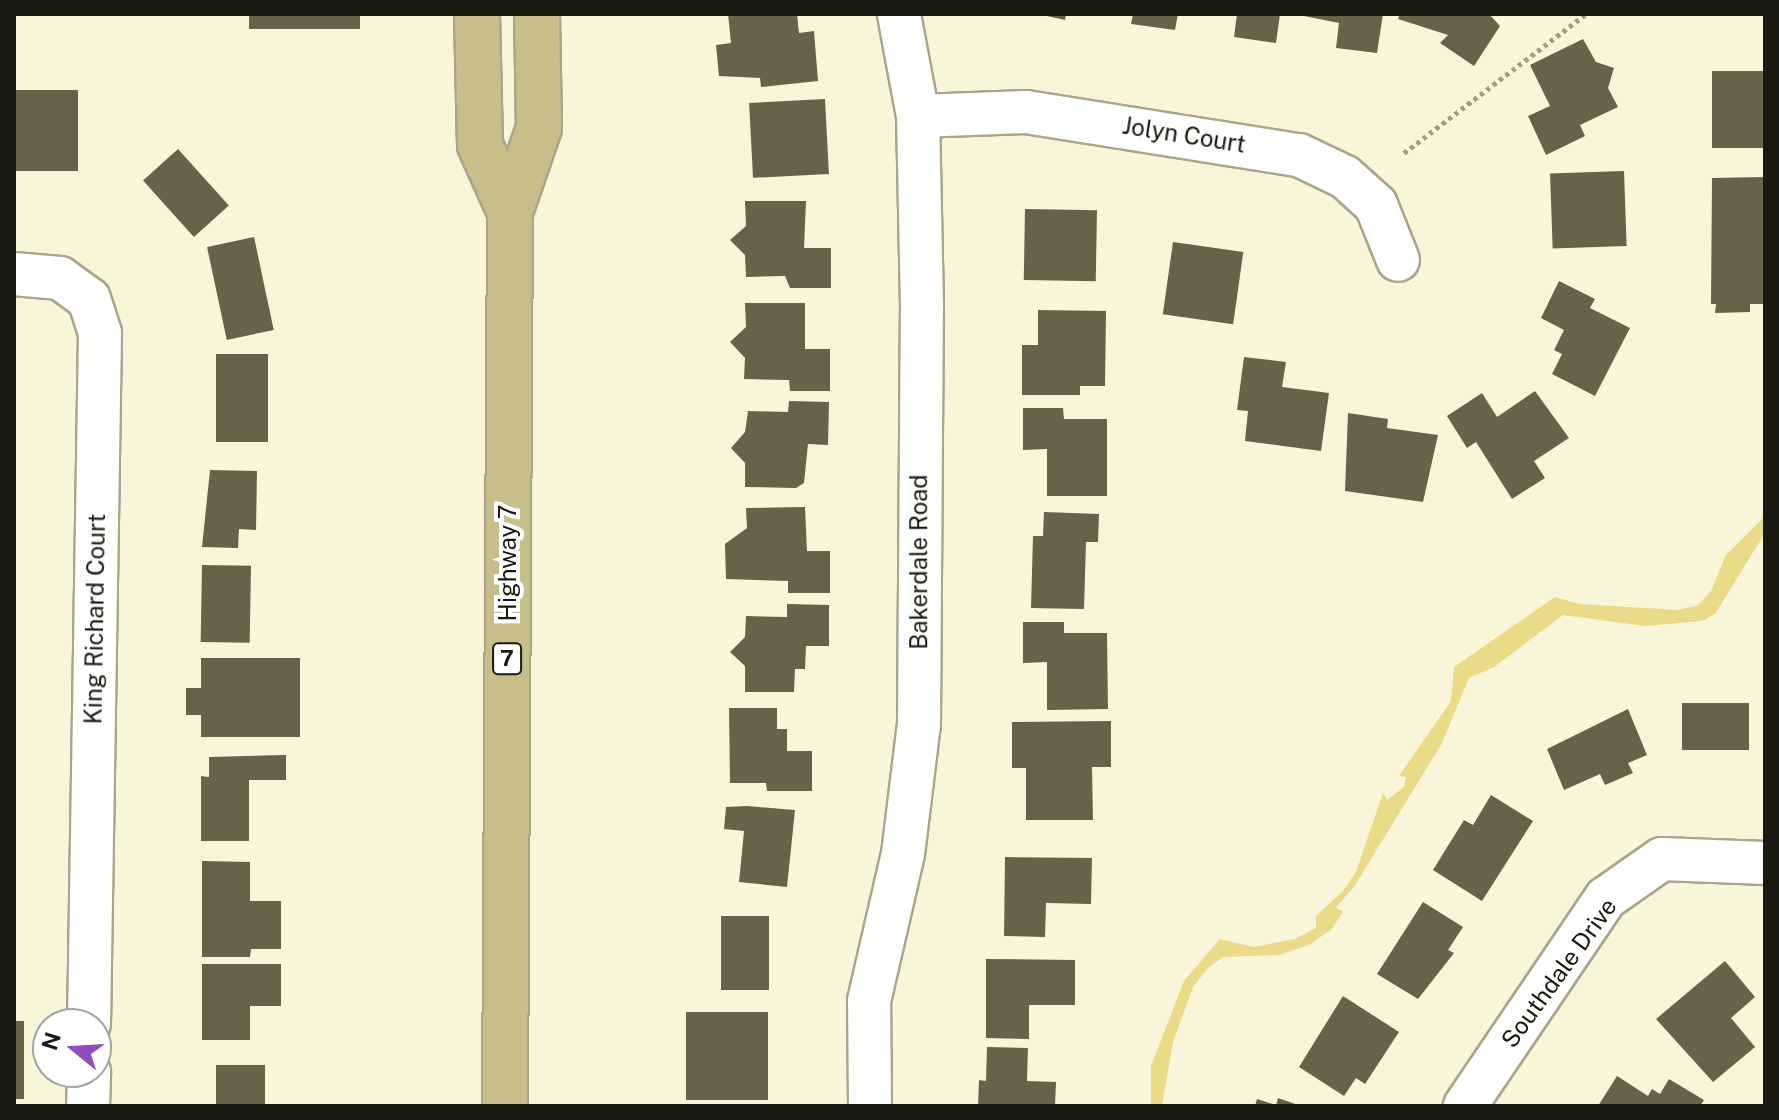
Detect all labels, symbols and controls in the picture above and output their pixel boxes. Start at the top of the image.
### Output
street label: Jolyn Court [1120,111,1248,159]
street label: Bakerdale Road [905,474,933,650]
street label: Highway 7 [494,504,522,622]
street label: King Richard Court [79,513,111,725]
road number: 7 [491,641,523,677]
street label: Southdale Drive [1495,893,1623,1053]
north arrow [32,1008,112,1088]
text: N [36,1029,66,1053]

